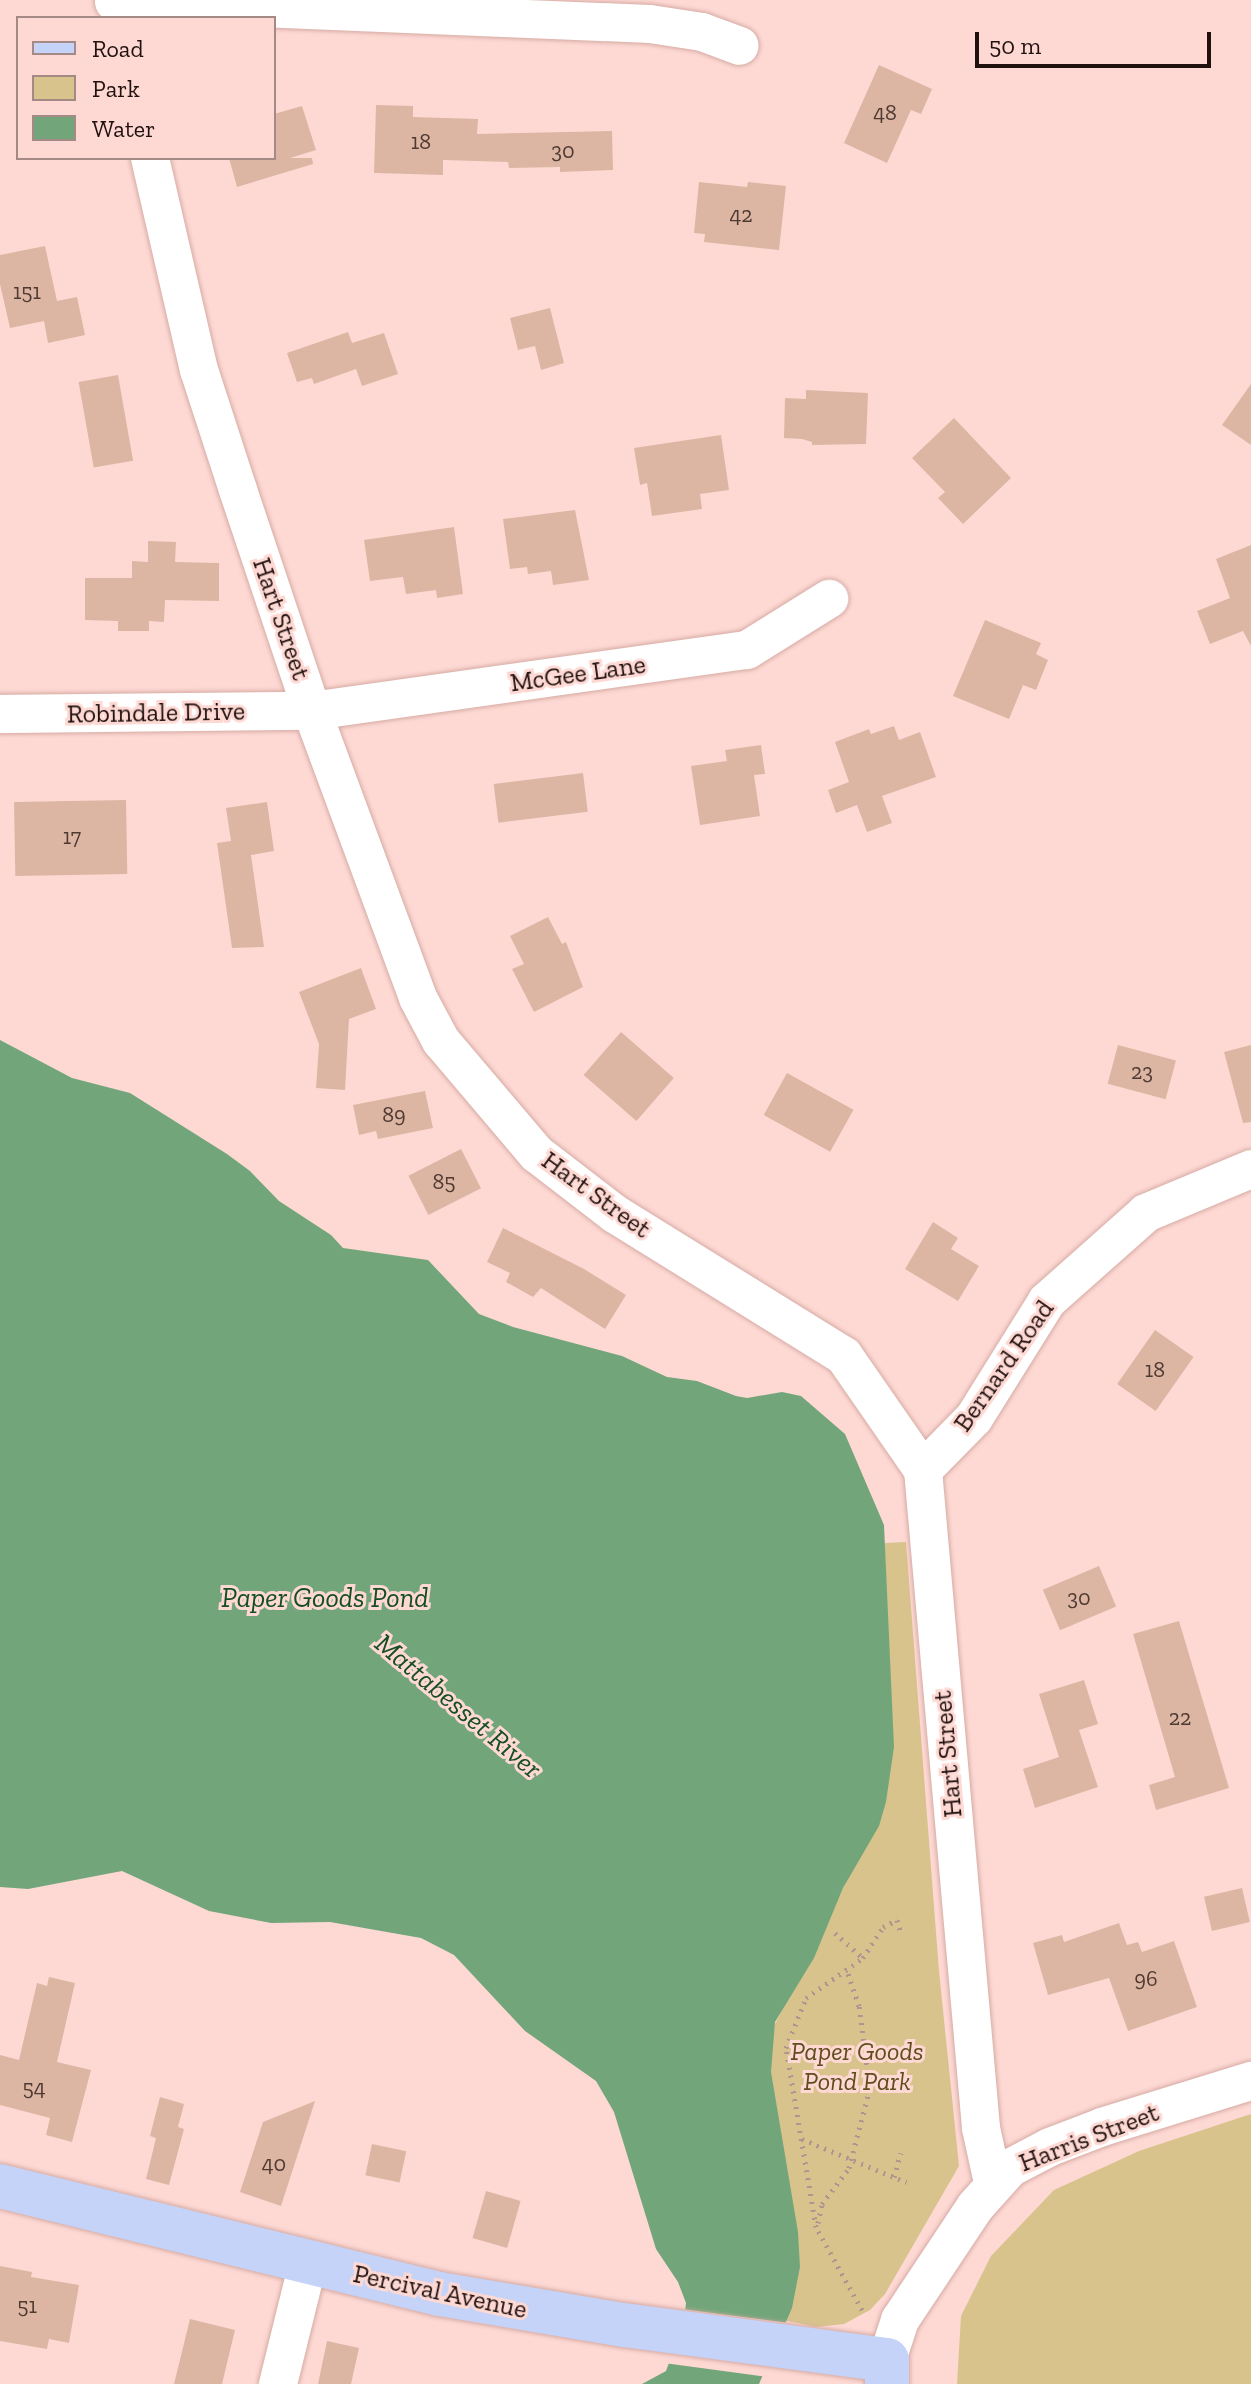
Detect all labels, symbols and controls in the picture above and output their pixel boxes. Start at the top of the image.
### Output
legend [16,16,276,160]
scale bar [979,16,1215,66]
text: 50 m [989,31,1041,60]
text: Road [92,34,144,63]
text: Park [92,74,140,103]
house number: 48 [873,100,897,126]
text: Water [92,114,155,143]
house number: 18 [411,129,431,155]
house number: 30 [551,138,575,164]
house number: 42 [729,202,753,228]
house number: 151 [13,279,41,305]
street label: Hart Street [246,554,316,684]
street label: McGee Lane [508,649,648,699]
street label: Robindale Drive [67,696,245,730]
house number: 17 [63,824,81,850]
house number: 23 [1131,1059,1153,1085]
house number: 89 [382,1102,406,1128]
street label: Hart Street [535,1145,657,1245]
house number: 85 [432,1169,456,1195]
street label: Bernard Road [947,1294,1061,1438]
house number: 18 [1145,1357,1165,1383]
water label: Paper Goods Pond [221,1581,429,1615]
house number: 30 [1067,1585,1091,1611]
water label: Mattabesset River [368,1627,548,1785]
street label: Hart Street [927,1689,969,1819]
house number: 22 [1169,1705,1191,1731]
house number: 96 [1134,1966,1158,1992]
park label: Paper Goods Pond Park [790,2036,924,2098]
house number: 54 [22,2075,46,2101]
street label: Harris Street [1015,2097,1163,2179]
house number: 40 [262,2151,286,2177]
street label: Percival Avenue [350,2258,530,2326]
house number: 51 [17,2293,37,2319]

